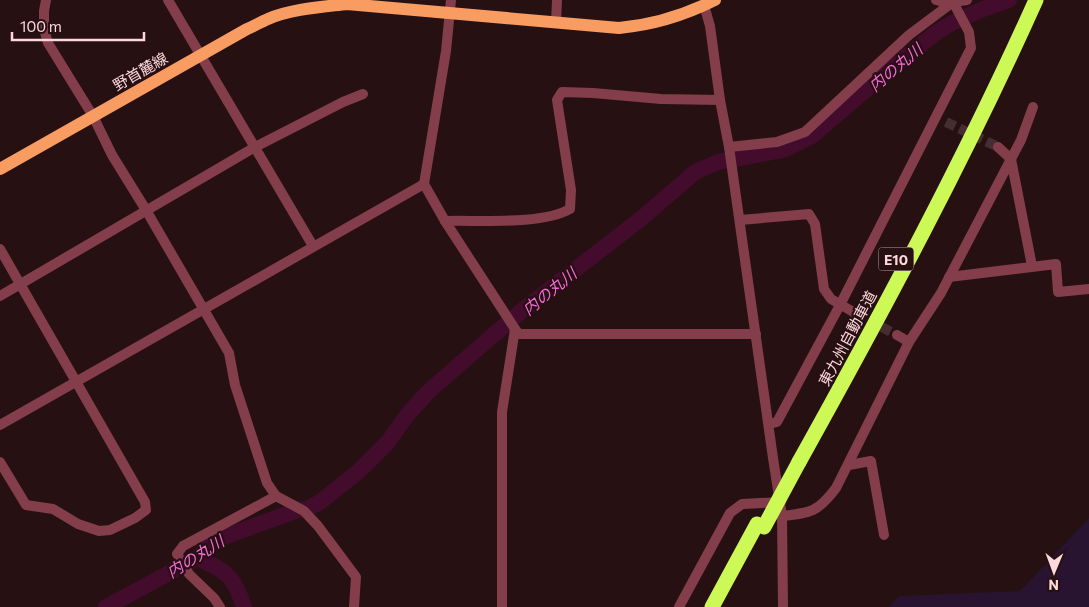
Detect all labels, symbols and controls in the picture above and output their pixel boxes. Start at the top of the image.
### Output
scale bar [12,10,145,42]
text: 100 m [20,17,62,35]
water label: 内の丸川 [864,38,927,95]
street label: 野首麓線 [110,48,170,94]
road number: E10 [878,248,914,270]
water label: 内の丸川 [518,262,581,319]
street label: 東九州自動車道 [814,287,880,389]
water label: 内の丸川 [163,530,229,581]
north arrow [1029,547,1079,597]
text: N [1048,577,1059,594]

